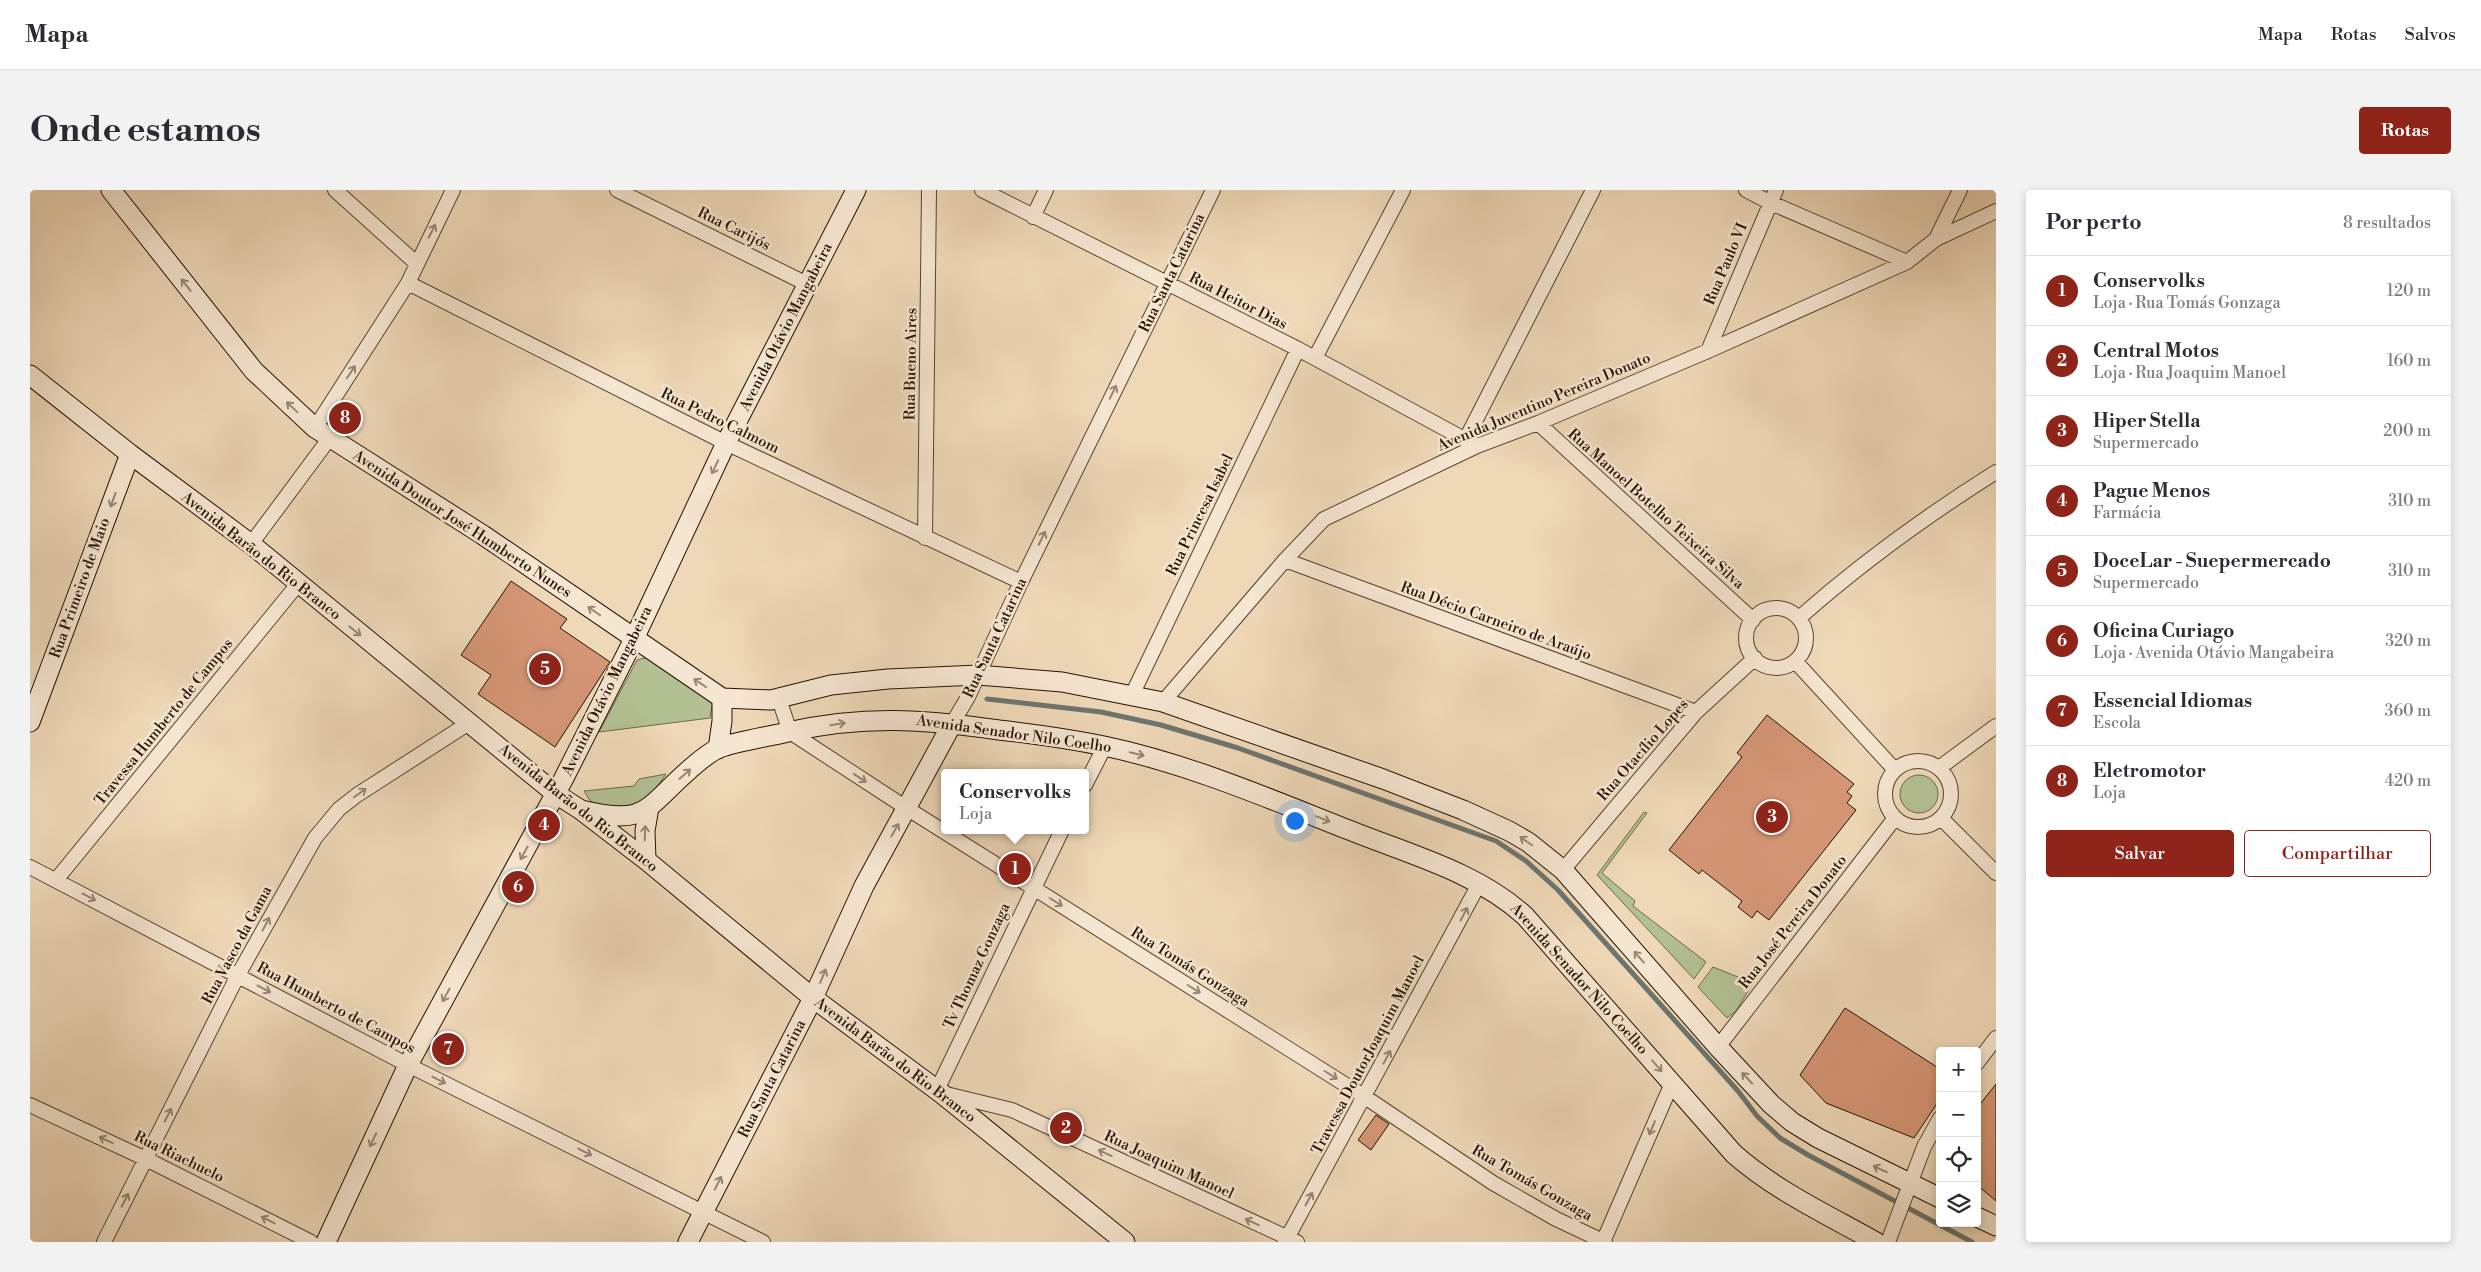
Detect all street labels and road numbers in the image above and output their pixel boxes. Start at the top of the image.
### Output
street label: Rua Carijós [694,203,774,255]
street label: Rua Santa Catarina [1135,210,1209,336]
street label: Rua Paulo VI [1700,220,1752,308]
street label: Avenida Otávio Mangabeira [735,239,837,415]
street label: Rua Heitor Dias [1186,268,1290,334]
street label: Rua Bueno Aires [901,308,921,420]
street label: Avenida Juventino Pereira Donato [1434,348,1654,456]
street label: Rua Pedro Calmom [657,384,783,458]
street label: Rua Manoel Botelho Teixeira Silva [1564,425,1749,594]
street label: Avenida Doutor José Humberto Nunes [348,445,575,602]
street label: Rua Princesa Isabel [1162,450,1238,579]
street label: Avenida Barão do Rio Branco [177,487,345,624]
street label: Rua Primeiro de Maio [46,515,114,661]
street label: Rua Santa Catarina [959,575,1031,701]
street label: Rua Décio Carneiro de Araújo [1398,577,1594,665]
street label: Avenida Otávio Mangabeira [557,603,657,780]
street label: Travessa Humberto de Campos [91,635,237,809]
street label: Rua Otacílio Lopes [1593,695,1693,805]
street label: Avenida Senador Nilo Coelho [914,711,1113,757]
street label: Avenida Barão do Rio Branco [494,739,662,876]
street label: Rua José Pereira Donato [1735,851,1851,993]
street label: Rua Vasco da Gama [198,882,276,1007]
street label: Avenida Senador Nilo Coelho [1505,899,1652,1059]
street label: Tv Thomaz Gonzaga [939,900,1015,1032]
street label: Rua Tomás Gonzaga [1127,923,1253,1011]
street label: Travessa DoutorJoaquim Manoel [1307,952,1429,1158]
street label: Rua Humberto de Campos [253,958,419,1058]
street label: Avenida Barão do Rio Branco [810,992,980,1127]
street label: Rua Santa Catarina [734,1016,810,1141]
street label: Rua Riachuelo [131,1127,227,1187]
street label: Rua Joaquim Manoel [1101,1127,1238,1204]
street label: Rua Tomás Gonzaga [1468,1141,1596,1225]

